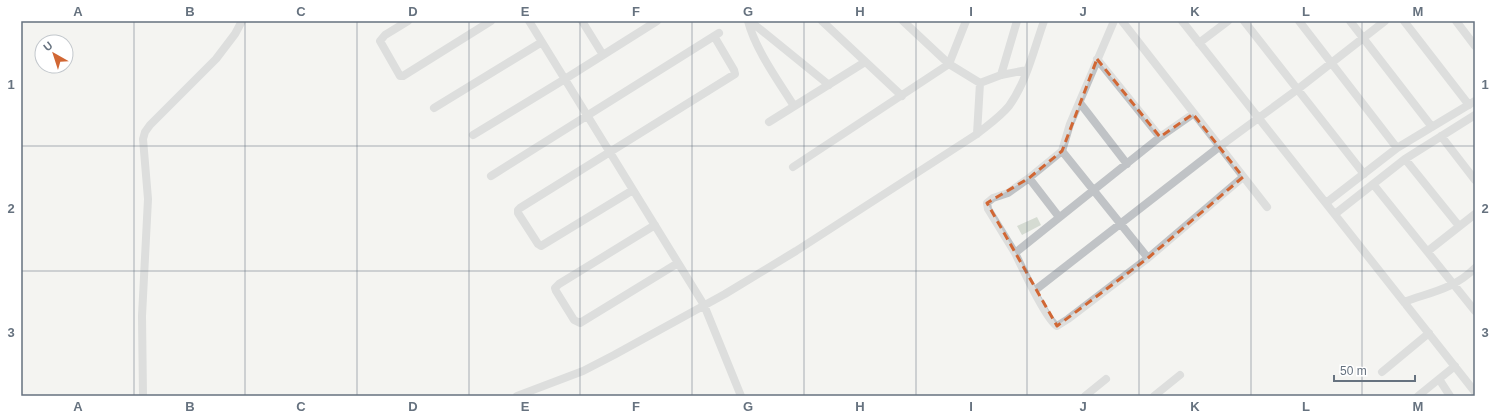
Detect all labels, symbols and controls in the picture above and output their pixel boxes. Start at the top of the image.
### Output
text: A [73,4,83,19]
text: B [185,4,195,19]
text: C [296,4,306,19]
text: D [408,4,418,19]
text: E [521,4,530,19]
text: F [632,4,640,19]
text: G [743,4,753,19]
text: H [855,4,865,19]
text: I [969,4,973,19]
text: J [1079,4,1087,19]
text: K [1190,4,1200,19]
text: L [1302,4,1310,19]
text: M [1413,4,1423,19]
north arrow [34,34,74,74]
text: U [41,39,55,53]
text: 1 [7,77,15,92]
text: 1 [1481,77,1489,92]
text: 2 [7,201,15,216]
text: 2 [1481,201,1489,216]
text: 3 [7,325,15,340]
text: 3 [1481,325,1489,340]
scale bar [1334,357,1415,383]
text: 50 m [1340,364,1367,378]
text: A [73,399,83,414]
text: B [185,399,195,414]
text: C [296,399,306,414]
text: D [408,399,418,414]
text: E [521,399,530,414]
text: F [632,399,640,414]
text: G [743,399,753,414]
text: H [855,399,865,414]
text: I [969,399,973,414]
text: J [1079,399,1087,414]
text: K [1190,399,1200,414]
text: L [1302,399,1310,414]
text: M [1413,399,1423,414]

